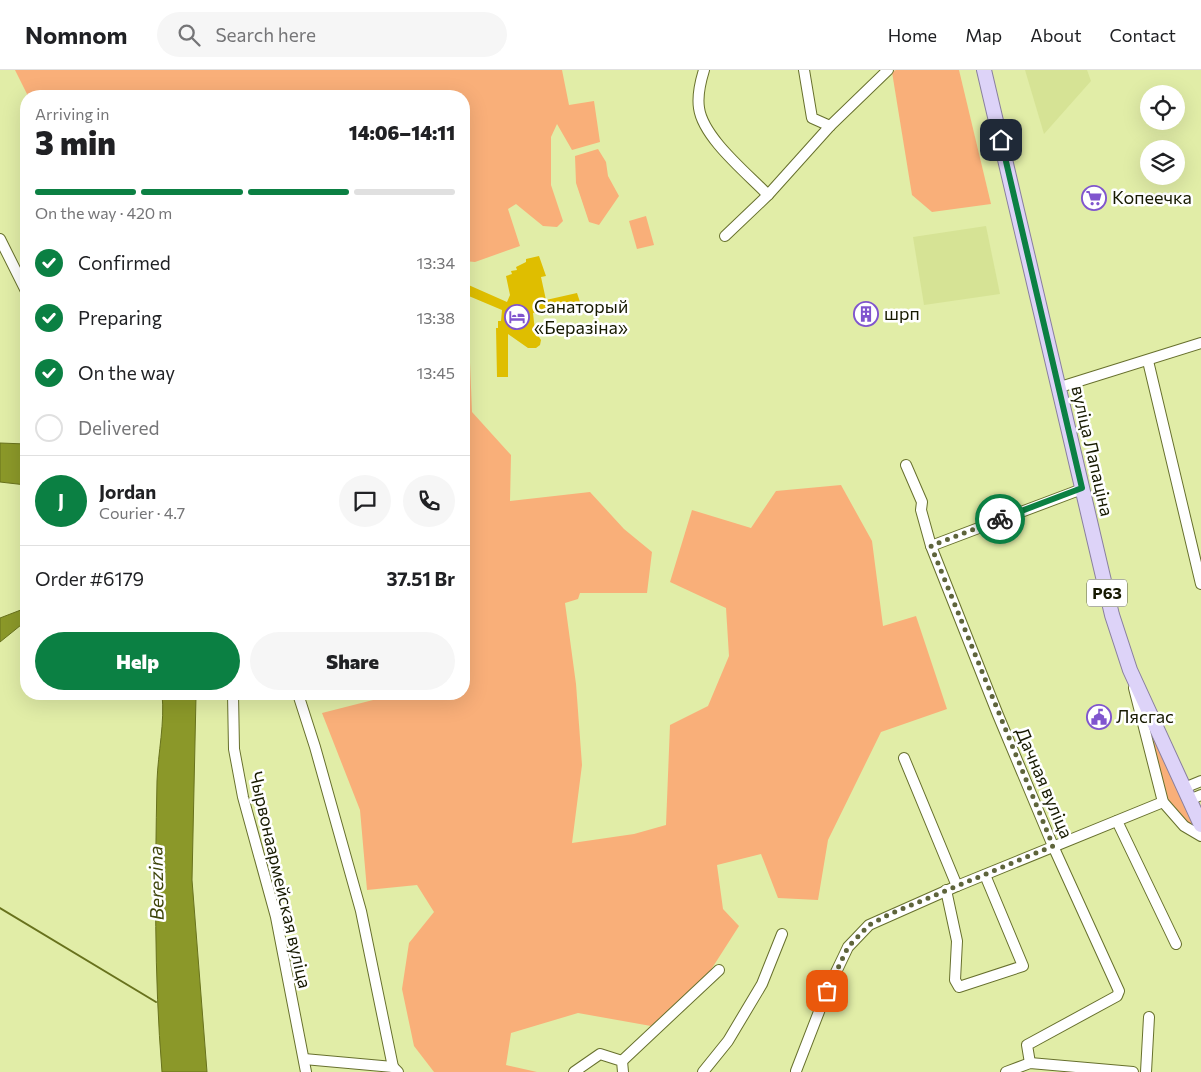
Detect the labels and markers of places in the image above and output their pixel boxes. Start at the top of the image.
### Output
pin [980,119,1022,161]
supermarket icon: Копеечка [1081,185,1107,211]
place label: Копеечка [1112,186,1192,208]
place label: Санаторый «Беразіна» [534,295,628,338]
building icon: шрп [853,301,879,327]
place label: шрп [884,302,920,324]
hotel icon: Санаторый «Беразіна» [504,304,530,330]
public building icon: Лясгас [1086,704,1112,730]
place label: Лясгас [1116,705,1174,727]
pin [806,970,848,1012]

